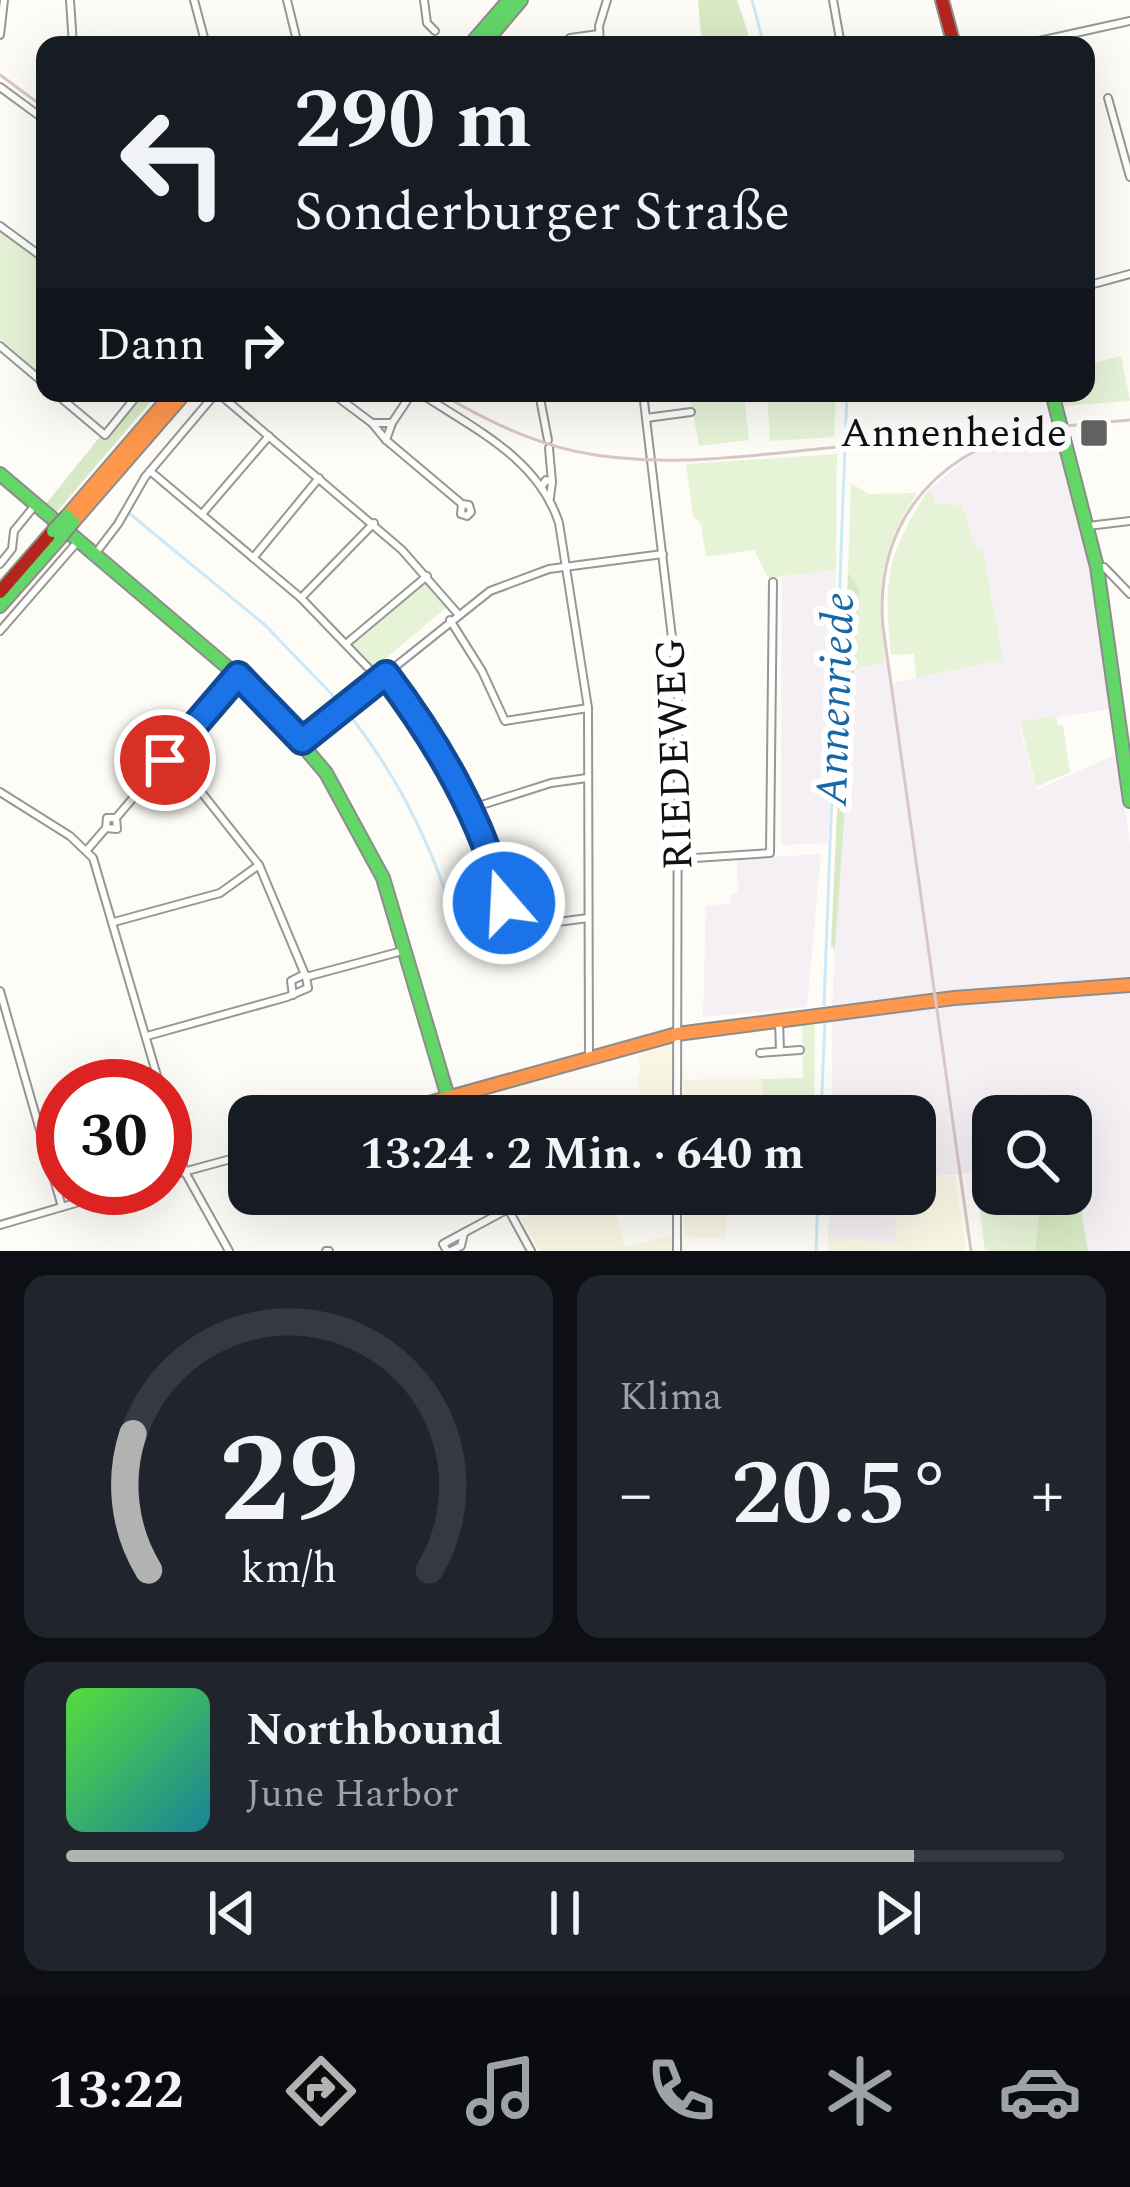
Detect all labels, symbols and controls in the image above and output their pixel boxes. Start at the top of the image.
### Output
text: 290 m [294,57,532,185]
icon: left [96,84,252,240]
text: Sonderburger Straße [294,172,790,254]
text: Dann [96,311,205,380]
icon: right [229,312,295,378]
place label: Annenheide [840,402,1067,465]
marker: Annenheide [1078,417,1110,449]
water label: Annenriede [798,591,874,808]
street label: RIEDEWEG [639,637,711,871]
pin [114,709,216,811]
icon: arrive [132,727,198,793]
position arrow [441,840,567,966]
speed limit sign: 30 [36,1059,192,1215]
map controls [972,1095,1092,1215]
button: search [972,1095,1092,1215]
text: 13:24 · 2 Min. · 640 m [360,1120,804,1189]
text: Klima [619,1368,722,1427]
text: 29 [218,1387,359,1577]
text: 20.5° [731,1427,952,1564]
text: − [619,1445,652,1546]
text: + [1031,1445,1064,1546]
text: km/h [240,1536,337,1601]
text: Northbound [246,1696,503,1765]
text: June Harbor [246,1765,459,1824]
icon: previous [199,1880,265,1946]
icon: pause [532,1880,598,1946]
icon: next [865,1880,931,1946]
icon: directions [279,2049,363,2133]
icon: music [459,2049,543,2133]
icon: phone [639,2049,723,2133]
icon: climate [818,2049,902,2133]
icon: car [998,2049,1082,2133]
text: 13:22 [48,2050,184,2132]

